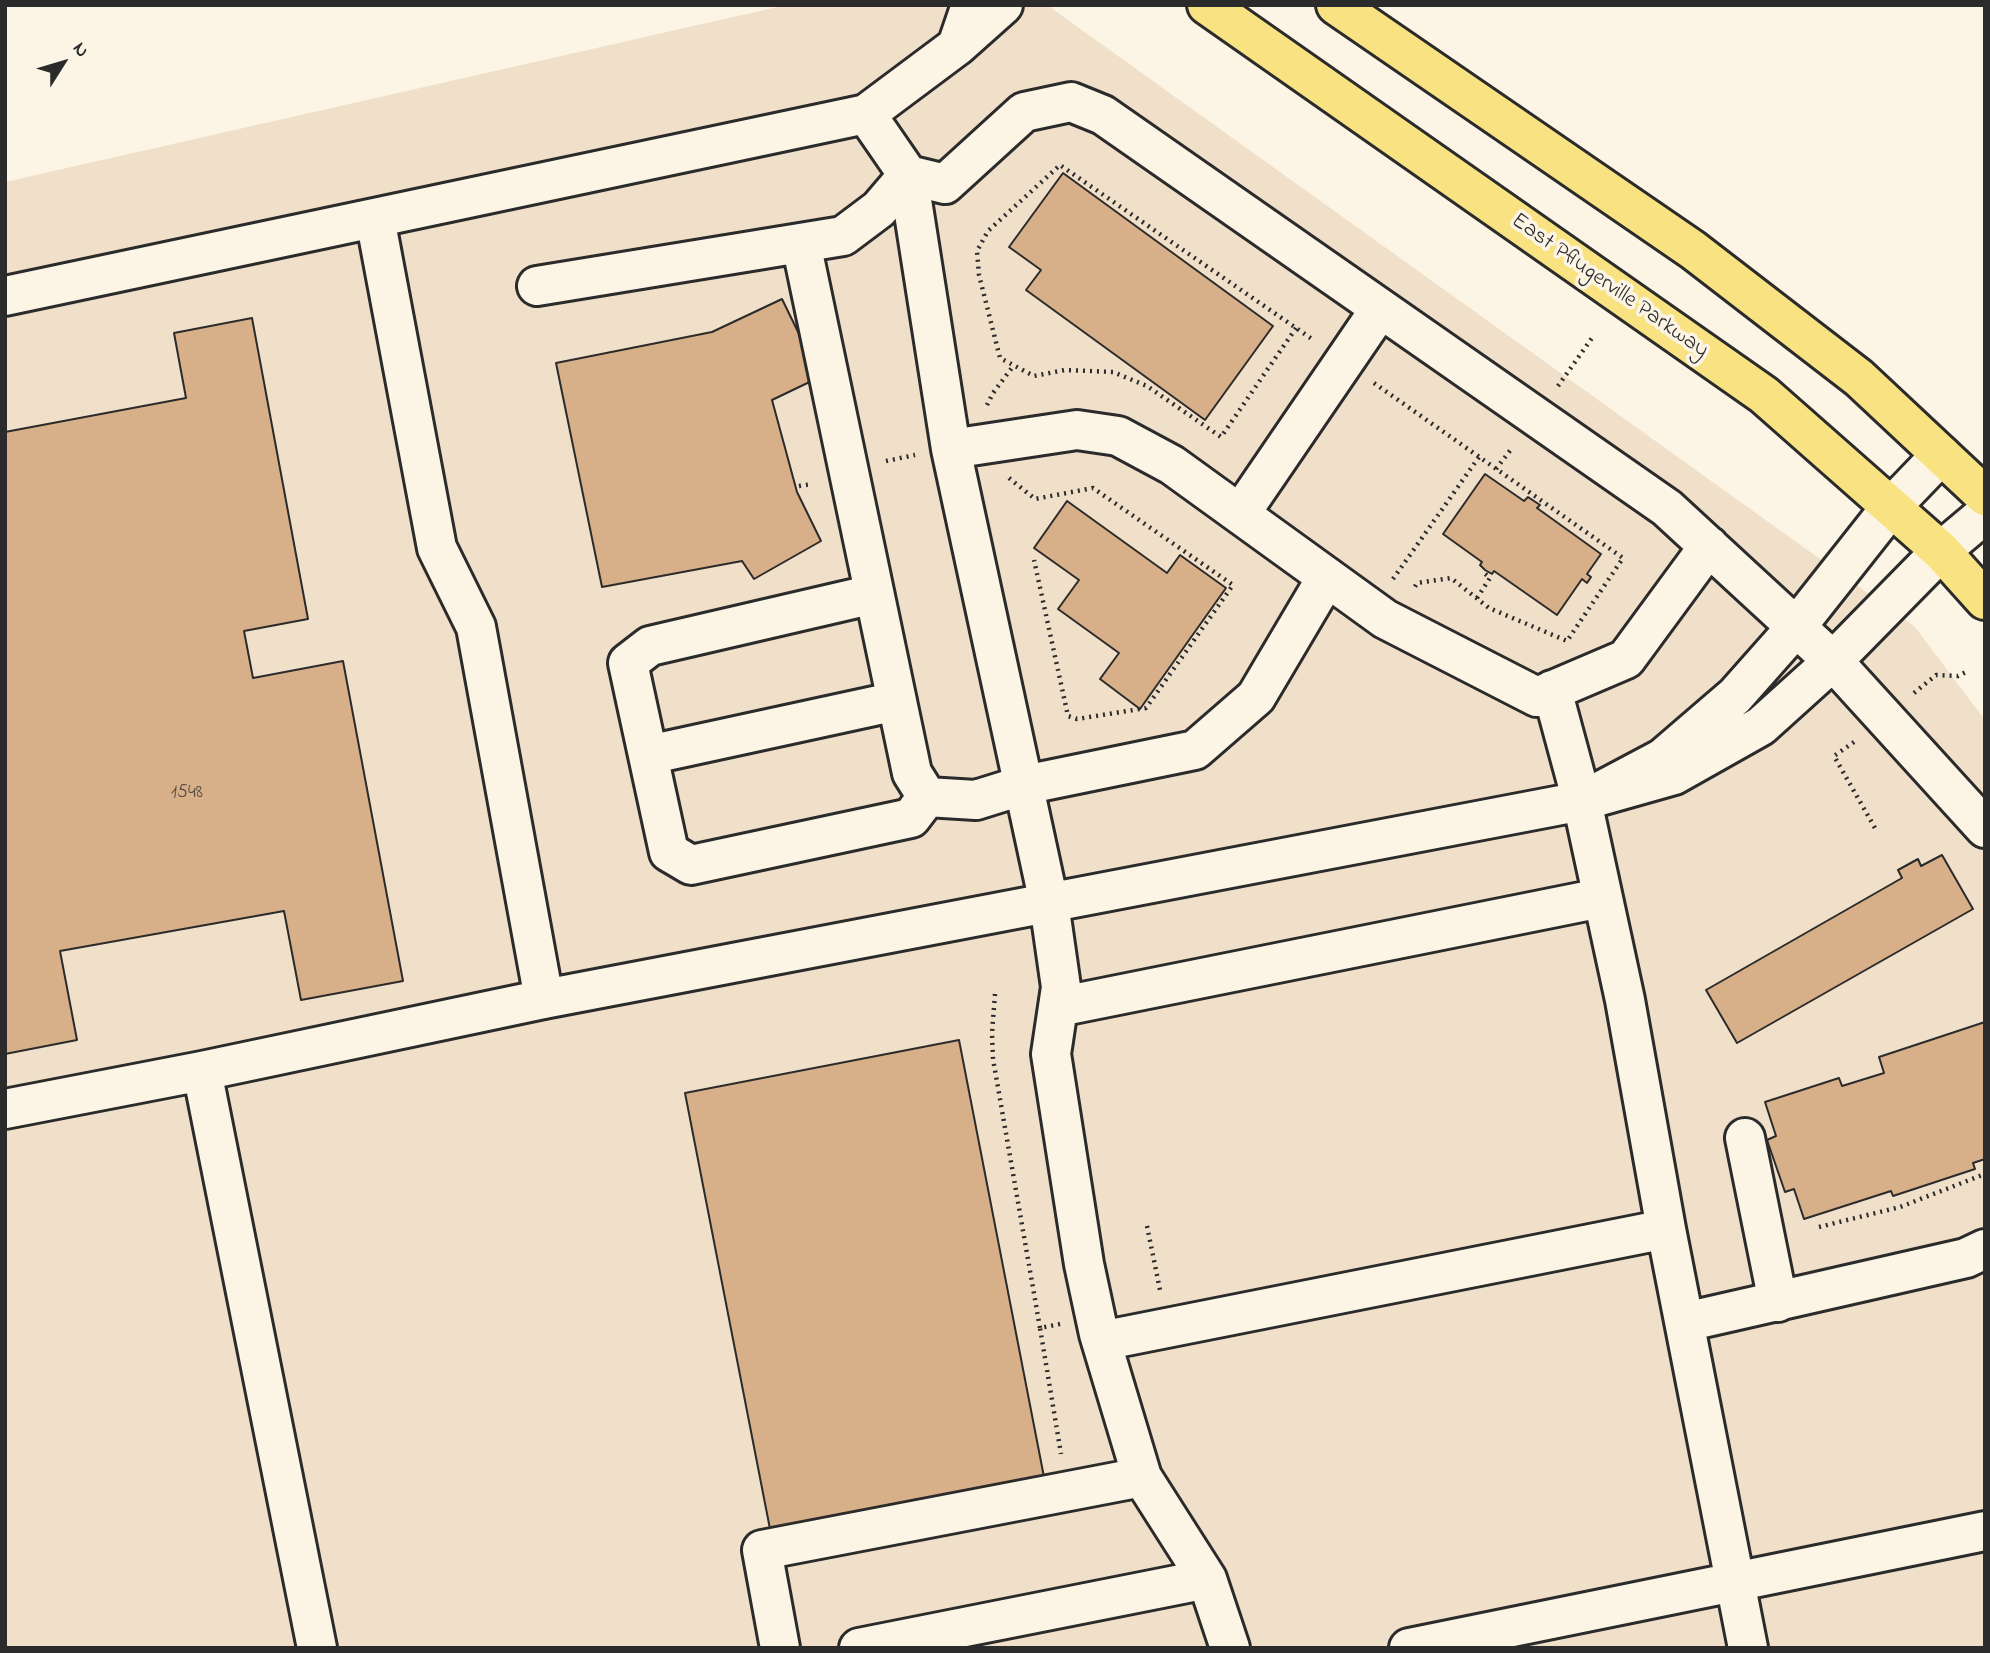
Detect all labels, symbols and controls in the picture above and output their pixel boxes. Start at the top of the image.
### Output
north arrow [28,28,98,98]
text: N [66,37,95,63]
street label: East Pflugerville Parkway [1505,208,1713,366]
house number: 1548 [171,783,203,805]

